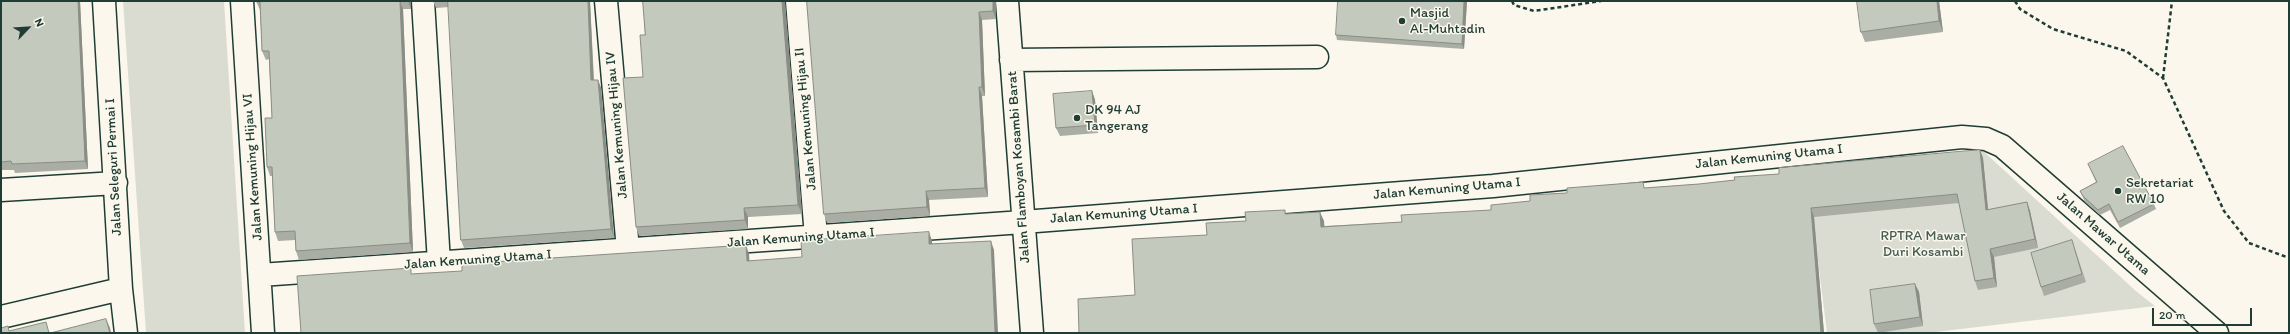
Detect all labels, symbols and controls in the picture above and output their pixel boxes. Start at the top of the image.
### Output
place label: Masjid Al-Muhtadin [1410,5,1485,38]
north arrow [8,8,48,48]
marker: Masjid Al-Muhtadin [1397,16,1407,26]
text: N [32,17,47,29]
street label: Jalan Kemuning Hijau II [791,47,821,191]
street label: Jalan Kemuning Hijau IV [602,51,632,199]
street label: Jalan Flamboyan Kosambi Barat [1004,70,1034,264]
street label: Jalan Kemuning Hijau VI [239,93,267,241]
street label: Jalan Seleguri Permai I [102,98,126,236]
place label: DK 94 AJ Tangerang [1085,102,1148,134]
marker: DK 94 AJ Tangerang [1072,113,1082,123]
street label: Jalan Kemuning Utama I [1695,141,1843,173]
street label: Jalan Kemuning Utama I [1373,174,1521,204]
place label: Sekretariat RW 10 [2126,175,2194,208]
marker: Sekretariat RW 10 [2113,186,2123,196]
street label: Jalan Mawar Utama [2053,189,2153,279]
street label: Jalan Kemuning Utama I [1050,200,1198,228]
street label: Jalan Kemuning Utama I [727,224,875,252]
park label: RPTRA Mawar Duri Kosambi [1881,228,1965,260]
street label: Jalan Kemuning Utama I [404,246,552,274]
scale bar [2154,300,2254,326]
text: 20 m [2159,308,2186,322]

